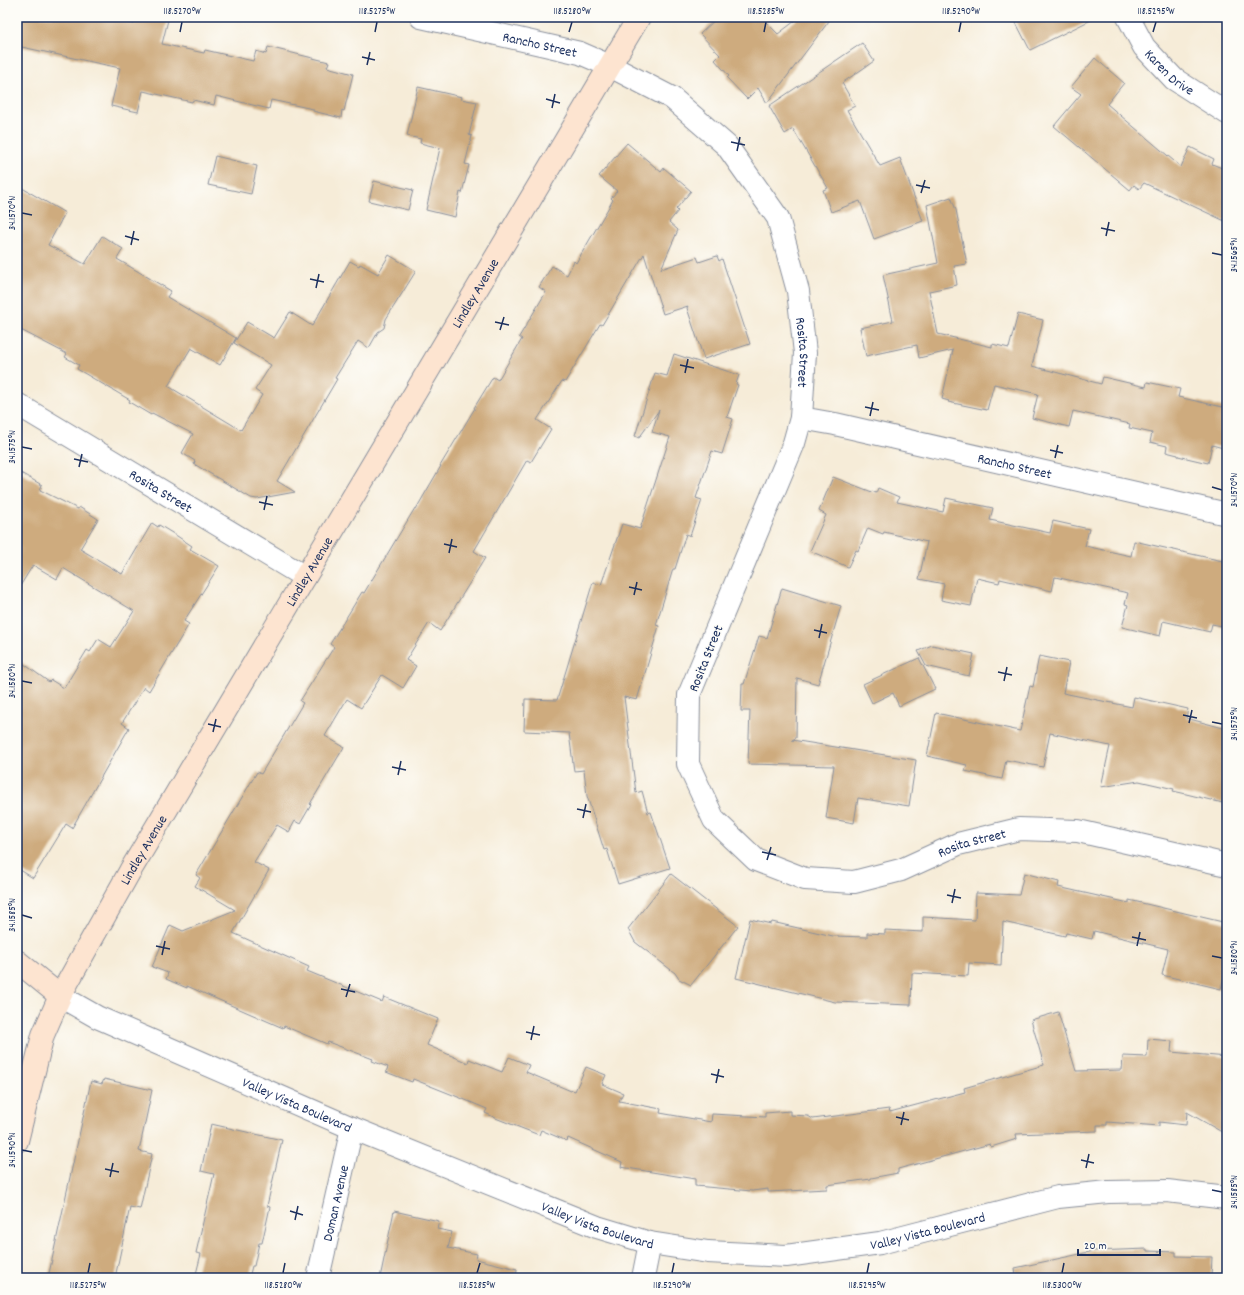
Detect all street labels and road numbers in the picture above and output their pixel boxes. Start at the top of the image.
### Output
street label: Rancho Street [501,28,579,64]
street label: Karen Drive [1139,45,1197,101]
street label: Lindley Avenue [448,255,505,333]
street label: Rosita Street [789,316,813,388]
street label: Rancho Street [975,449,1053,485]
street label: Rosita Street [125,465,195,519]
street label: Lindley Avenue [282,534,339,611]
street label: Rosita Street [684,622,729,695]
street label: Lindley Avenue [116,812,173,889]
street label: Rosita Street [935,825,1008,864]
street label: Valley Vista Boulevard [238,1073,355,1139]
street label: Doman Avenue [319,1163,355,1243]
street label: Valley Vista Boulevard [538,1198,655,1255]
street label: Valley Vista Boulevard [869,1208,988,1256]

